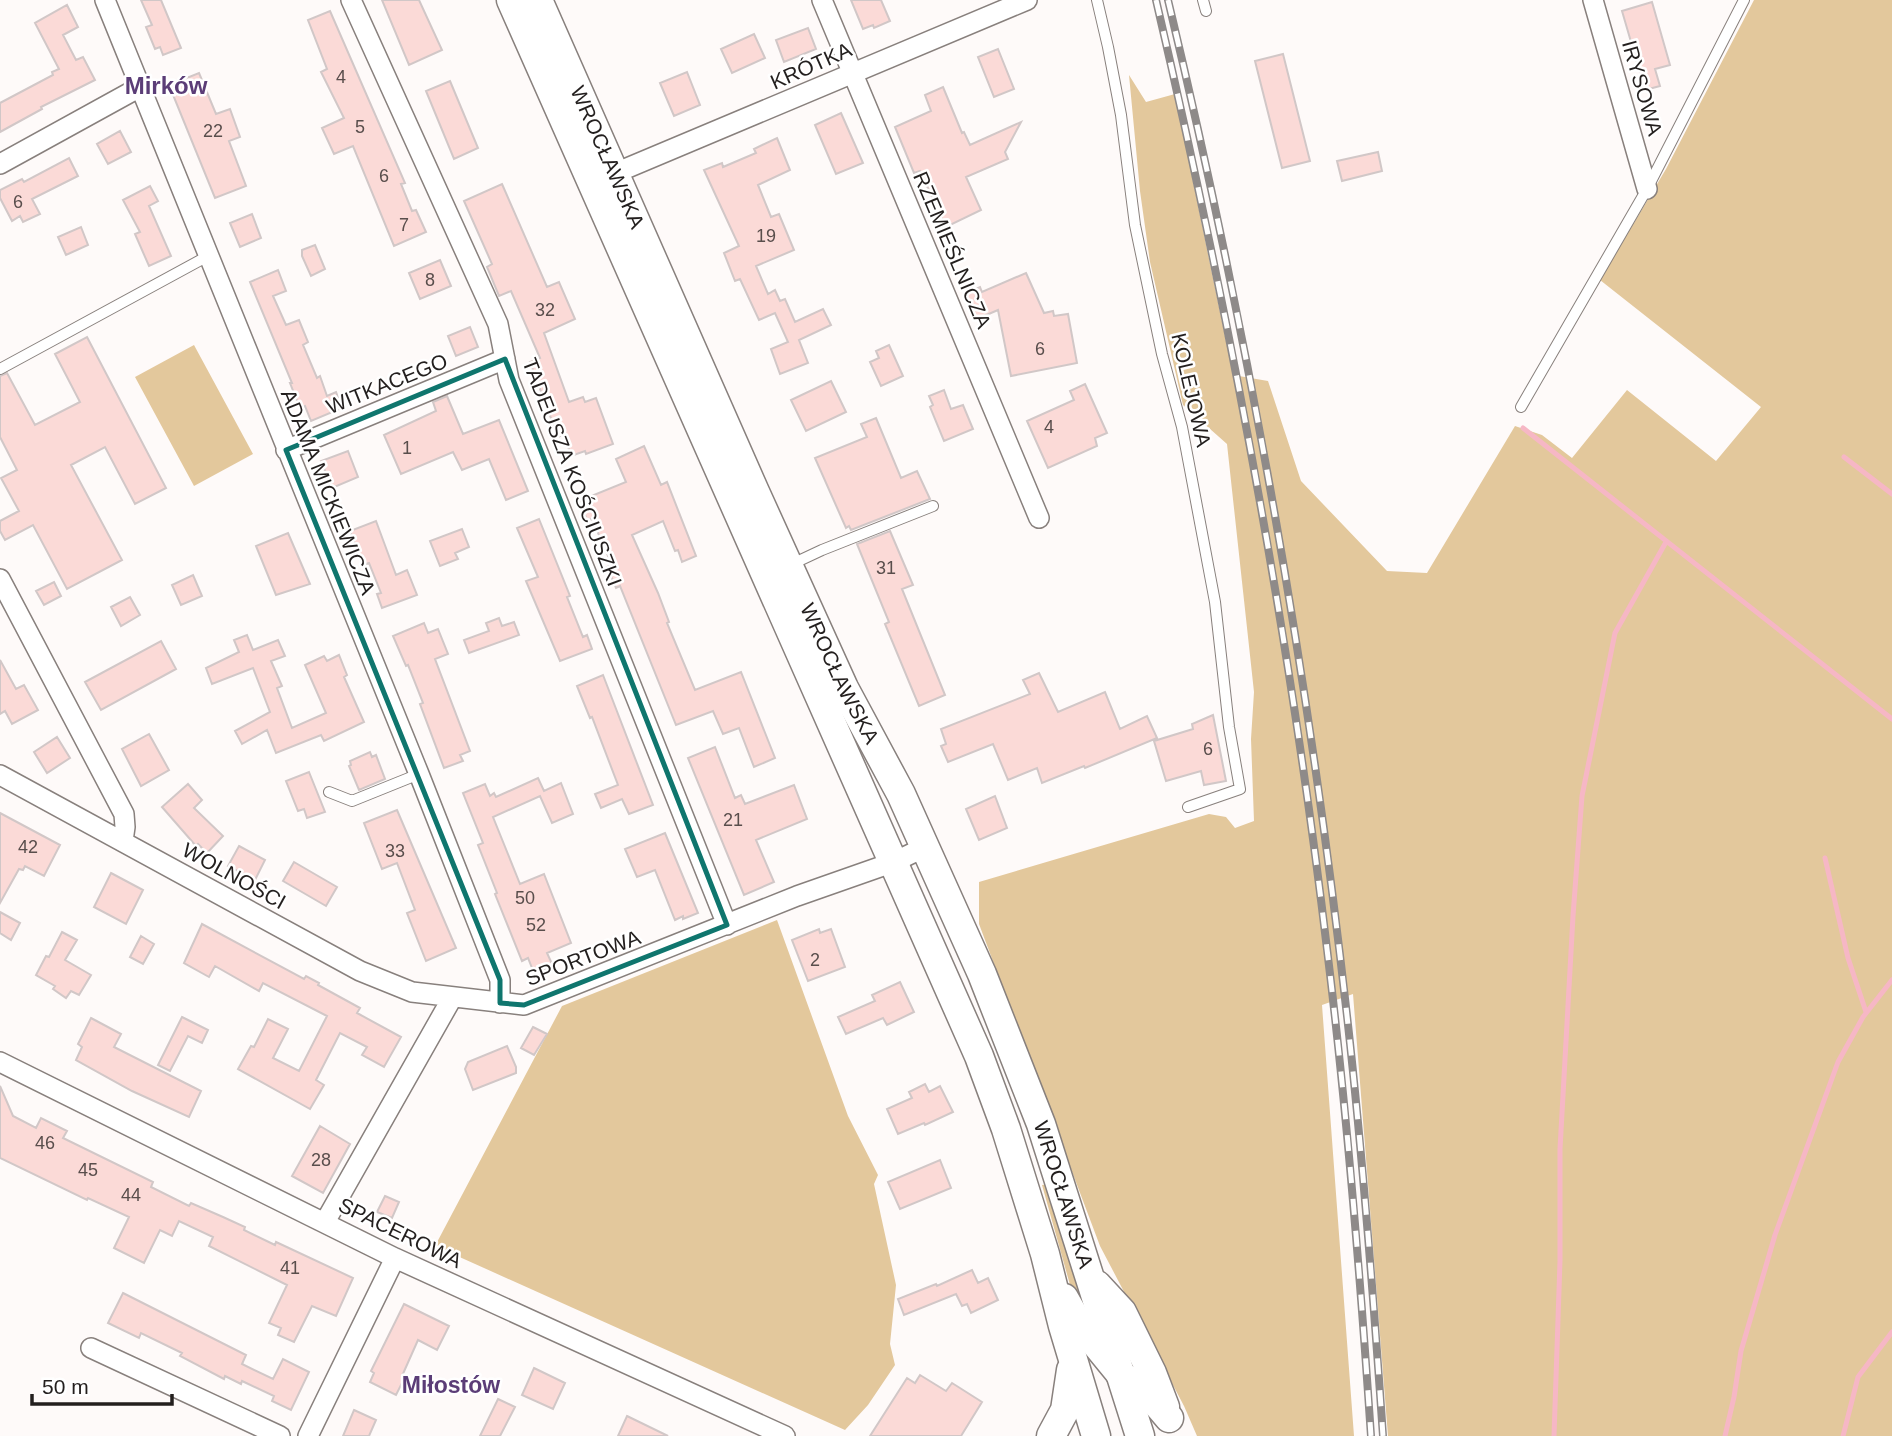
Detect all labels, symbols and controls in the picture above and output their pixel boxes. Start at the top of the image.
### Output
street label: KRÓTKA [767,37,855,94]
street label: IRYSOWA [1618,38,1667,138]
house number: 4 [336,67,346,87]
district label: Mirków [125,72,208,99]
street label: WROCŁAWSKA [566,82,649,232]
house number: 5 [355,117,365,137]
house number: 22 [203,121,223,141]
house number: 6 [379,166,389,186]
street label: RZEMIEŚLNICZA [909,168,996,332]
house number: 6 [13,192,23,212]
house number: 7 [399,215,409,235]
house number: 19 [756,226,776,246]
house number: 8 [425,270,435,290]
house number: 32 [535,300,555,320]
street label: KOLEJOWA [1167,331,1216,449]
house number: 6 [1035,339,1045,359]
street label: WITKACEGO [323,349,451,418]
street label: TADEUSZA KOŚCIUSZKI [518,355,627,589]
street label: ADAMA MICKIEWICZA [277,386,380,598]
house number: 4 [1044,417,1054,437]
house number: 1 [402,438,412,458]
house number: 31 [876,558,896,578]
street label: WROCŁAWSKA [796,600,884,748]
house number: 6 [1203,739,1213,759]
house number: 21 [723,810,743,830]
house number: 42 [18,837,38,857]
street label: WOLNOŚCI [179,838,290,913]
house number: 33 [385,841,405,861]
house number: 50 [515,888,535,908]
house number: 52 [526,915,546,935]
street label: SPORTOWA [522,925,643,990]
house number: 2 [810,950,820,970]
street label: WROCŁAWSKA [1030,1118,1098,1271]
house number: 46 [35,1133,55,1153]
house number: 28 [311,1150,331,1170]
house number: 45 [78,1160,98,1180]
house number: 44 [121,1185,141,1205]
street label: SPACEROWA [335,1193,466,1272]
house number: 41 [280,1258,300,1278]
scale bar [32,1362,172,1406]
district label: Miłostów [402,1372,500,1398]
text: 50 m [42,1375,89,1398]

